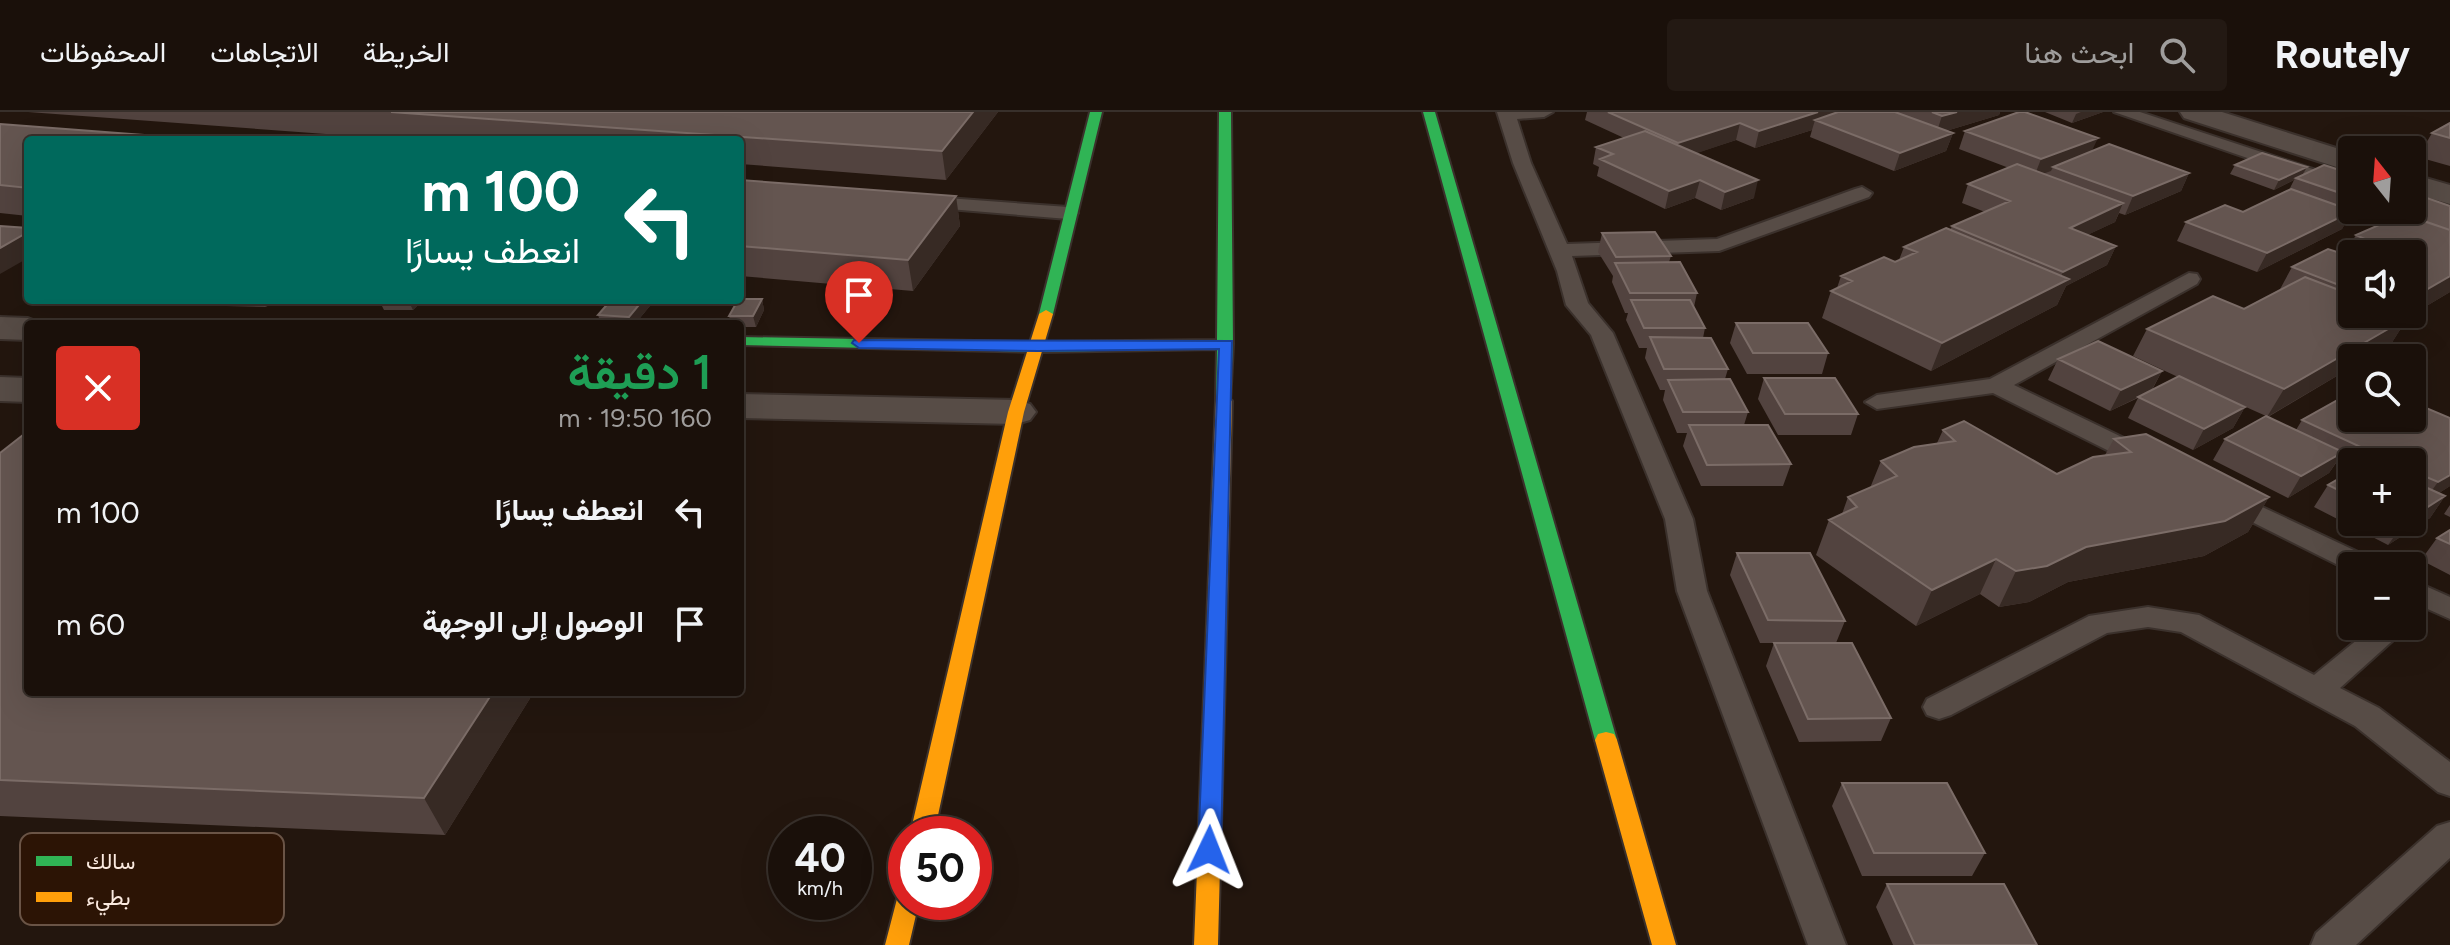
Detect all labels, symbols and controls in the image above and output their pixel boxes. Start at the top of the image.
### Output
search box [1667,19,2227,91]
text: Routely [2275,32,2410,78]
icon: search [2155,33,2199,77]
text: ابحث هنا [2024,34,2135,71]
text: المحفوظات [40,35,166,69]
text: الاتجاهات [210,35,319,69]
text: الخريطة [363,35,449,69]
north arrow [2338,136,2426,224]
map controls [2338,136,2426,640]
text: 100 m [422,158,580,225]
icon: left [608,168,712,272]
text: انعطف يسارًا [405,229,580,272]
button: sound [2338,240,2426,328]
pin [825,261,893,343]
icon: arrive [837,273,881,317]
text: 1 دقيقة [568,343,712,401]
button: search [2338,344,2426,432]
button: close [56,346,140,430]
text: 160 m · 19:50 [558,402,712,434]
button: + [2338,448,2426,536]
icon: left [668,490,712,534]
text: انعطف يسارًا [495,491,644,528]
text: 100 m [56,494,140,531]
button: − [2338,552,2426,640]
icon: arrive [668,602,712,646]
text: الوصول إلى الوجهة [422,603,644,640]
text: 60 m [56,606,125,643]
position arrow [1167,808,1251,892]
speed limit sign: 50 [888,816,992,920]
legend [20,833,284,925]
text: 40 [794,834,846,882]
text: سالك [86,848,135,875]
text: km/h [797,876,843,900]
text: بطيء [86,884,131,916]

